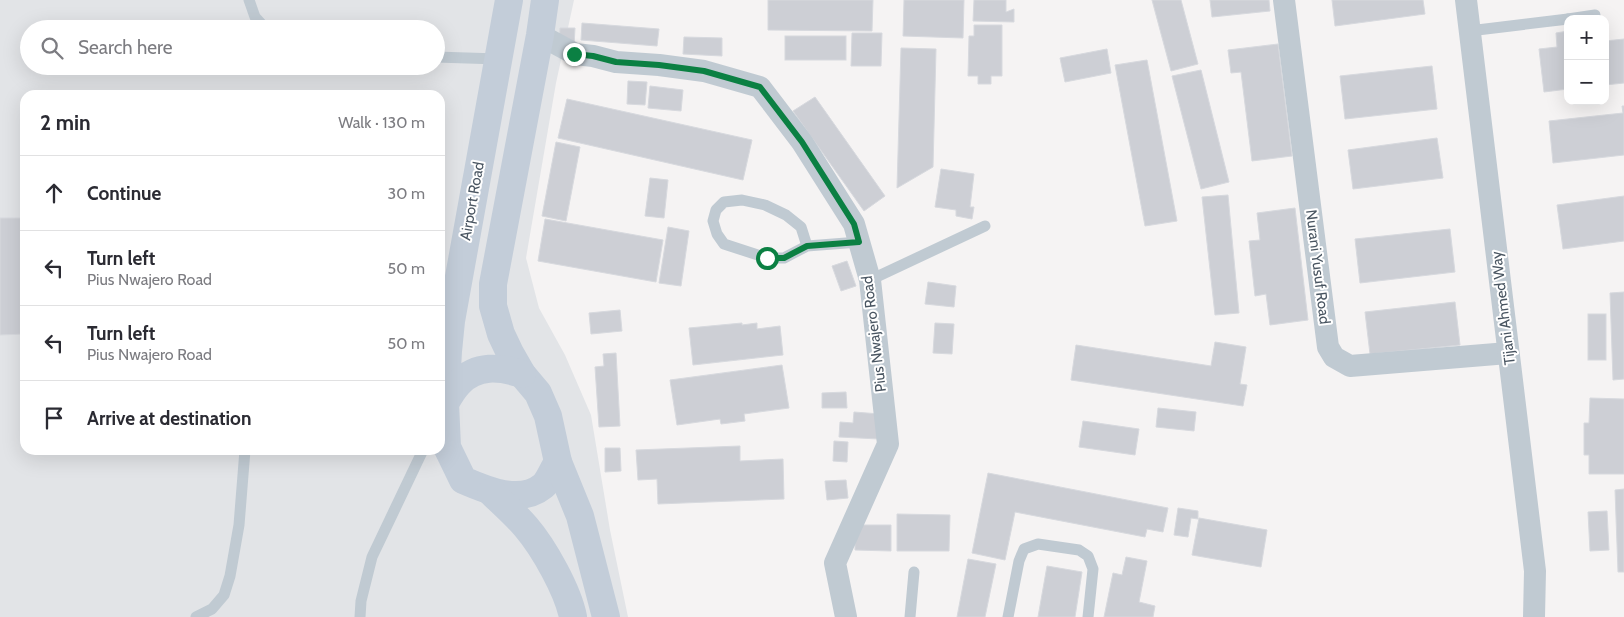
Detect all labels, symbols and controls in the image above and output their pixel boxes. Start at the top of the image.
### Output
map controls [1564,15,1609,105]
button: + [1564,15,1609,60]
search box [20,20,445,75]
icon: search [38,34,66,62]
text: Search here [78,36,172,59]
route end [563,43,586,66]
button: − [1564,60,1609,105]
text: 2 min [40,110,91,135]
text: Walk · 130 m [338,113,425,132]
street label: Airport Road [456,160,488,242]
icon: ahead [40,179,68,207]
text: Continue [87,182,161,205]
text: 30 m [388,184,425,203]
street label: Nurani Yusuf Road [1302,209,1334,325]
text: Turn left [87,247,155,270]
route start [756,247,779,270]
street label: Tijani Ahmed Way [1487,250,1519,366]
icon: left [40,254,68,282]
text: 50 m [388,259,425,278]
text: Pius Nwajero Road [87,270,212,289]
street label: Pius Nwajero Road [858,275,890,393]
text: Turn left [87,322,155,345]
icon: left [40,329,68,357]
text: 50 m [388,334,425,353]
text: Pius Nwajero Road [87,345,212,364]
icon: arrive [40,404,68,432]
text: Arrive at destination [87,407,251,430]

